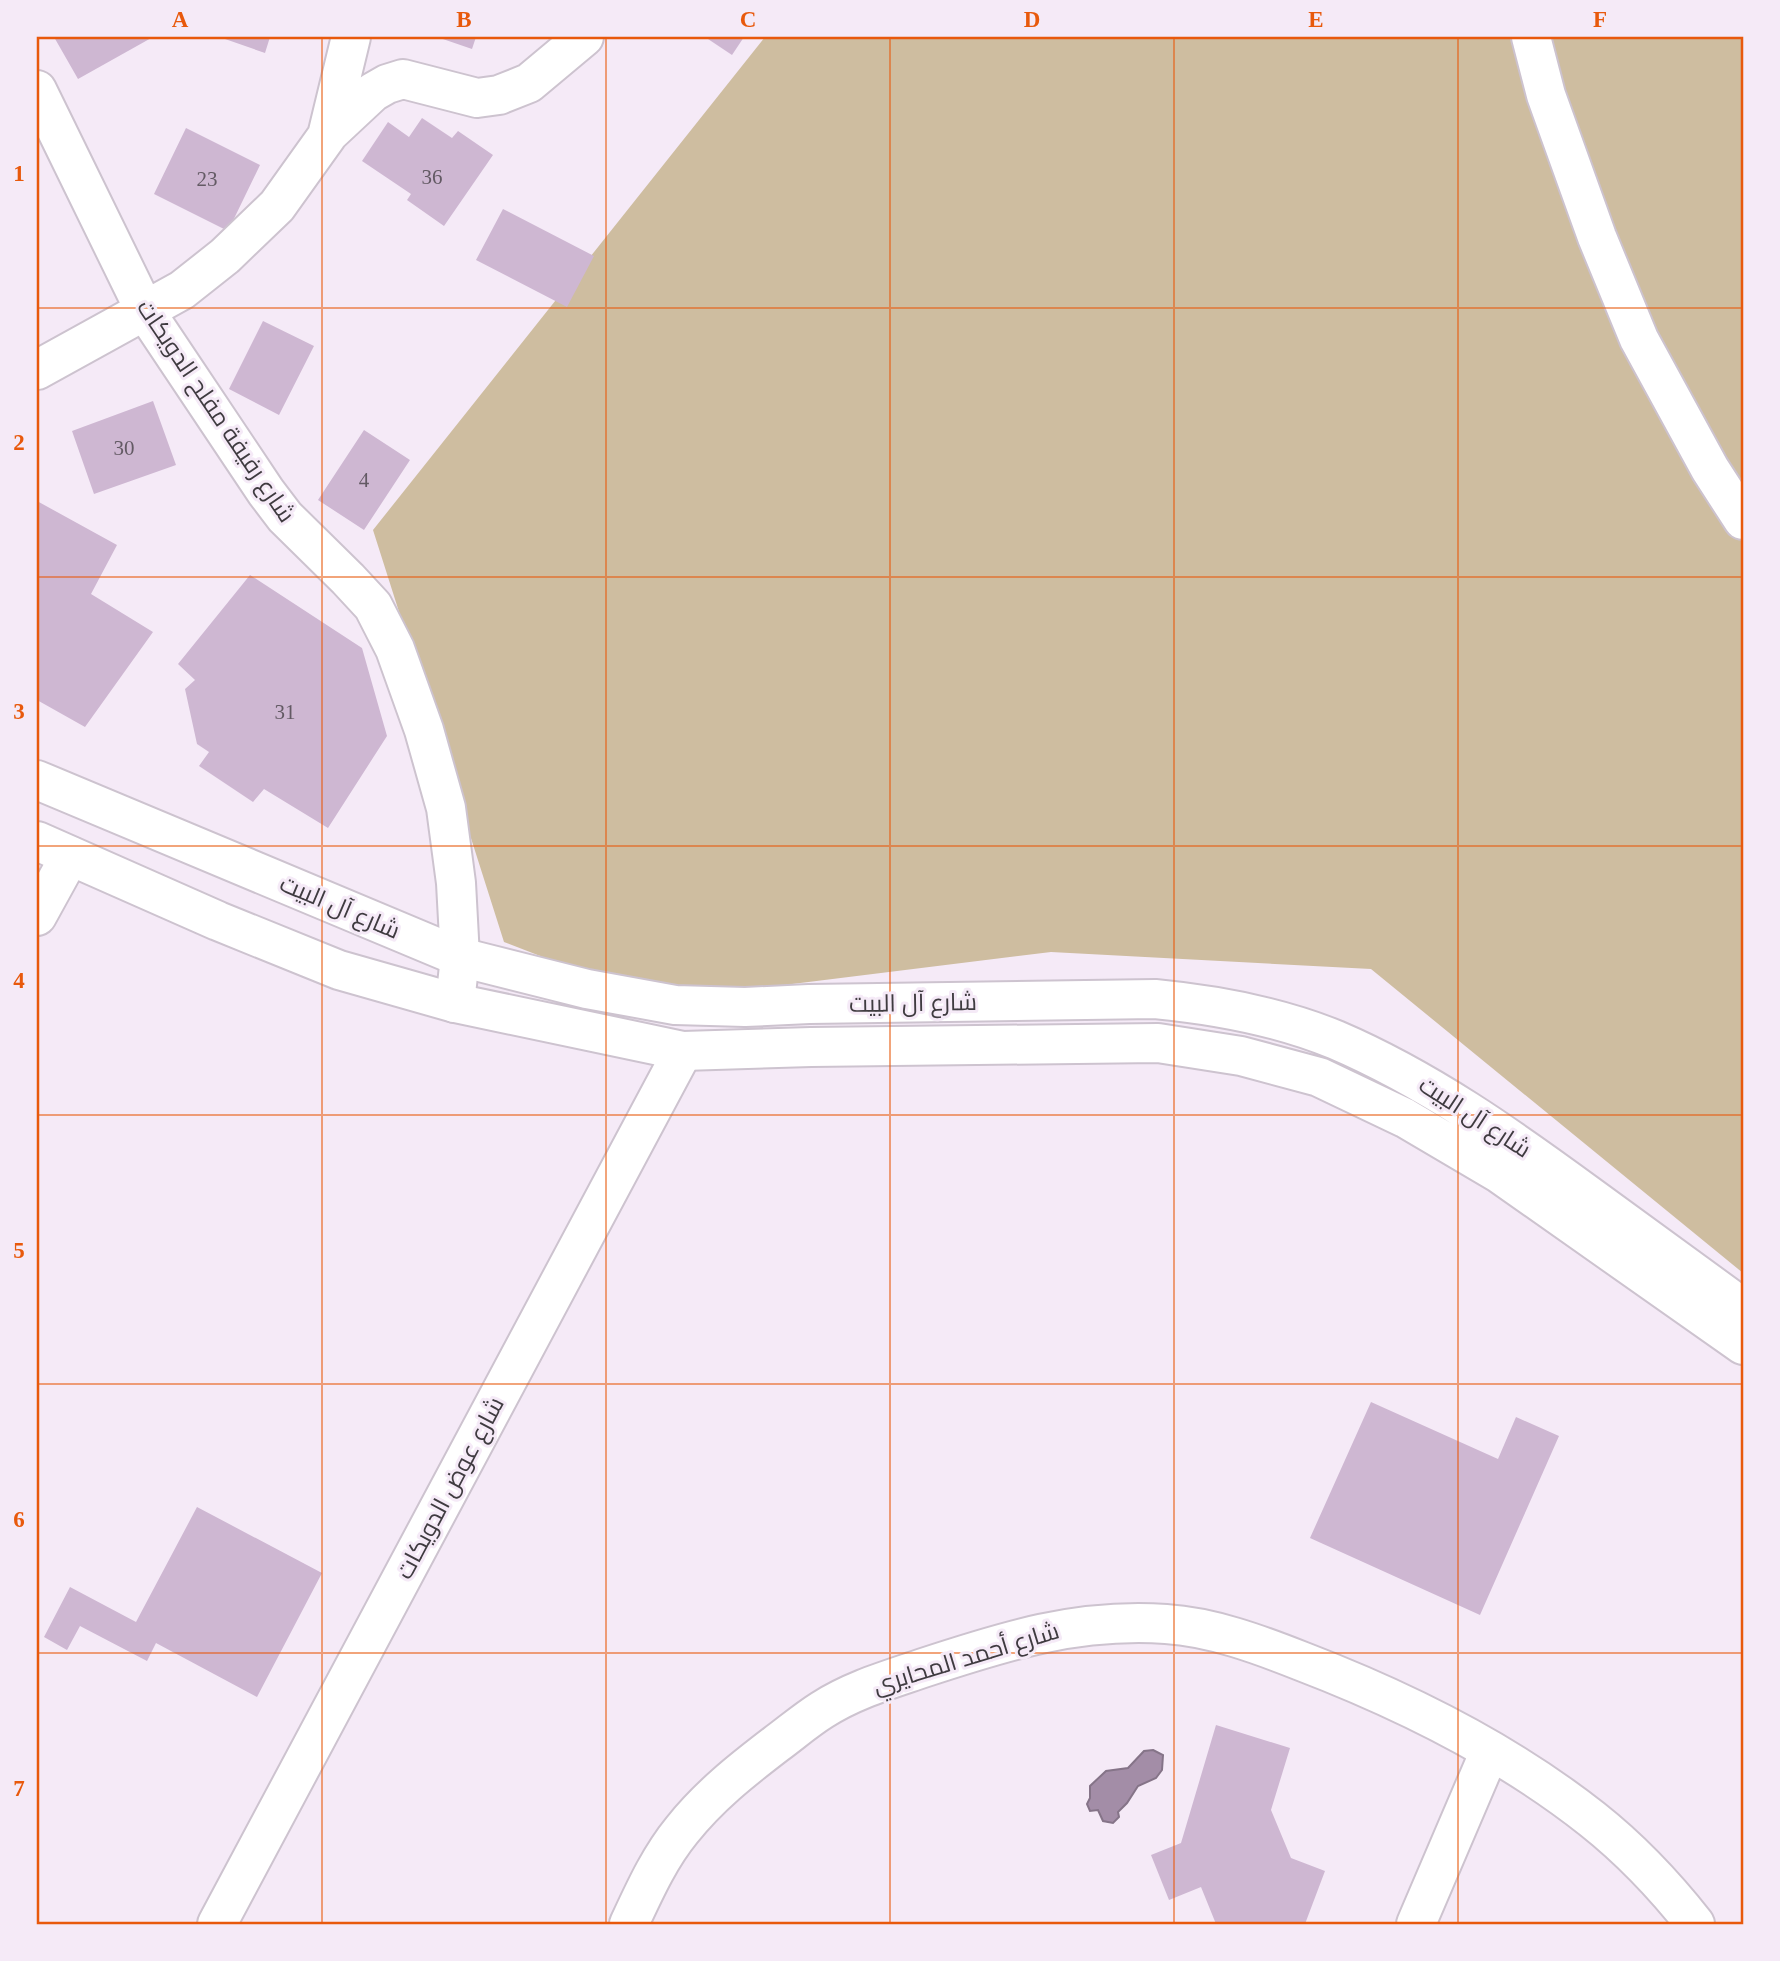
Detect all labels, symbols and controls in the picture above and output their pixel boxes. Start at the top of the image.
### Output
text: A [172,7,189,32]
text: B [456,7,472,32]
text: C [740,7,756,32]
text: D [1024,7,1040,32]
text: E [1308,7,1324,32]
text: F [1593,7,1607,32]
text: 1 [13,161,25,186]
house number: 36 [422,165,443,189]
house number: 23 [197,167,218,191]
street label: شارع رفيفة مفلح الدويكات [129,295,300,529]
text: 2 [13,430,25,455]
house number: 30 [114,436,135,460]
house number: 4 [359,468,370,492]
text: 3 [13,699,25,724]
house number: 31 [275,700,296,724]
street label: شارع آل البيت [275,870,404,947]
text: 4 [13,968,25,993]
street label: شارع آل البيت [849,989,977,1020]
street label: شارع آل البيت [1413,1071,1536,1165]
text: 5 [13,1238,25,1263]
street label: شارع عوض الدويكات [391,1393,512,1585]
text: 6 [13,1507,25,1532]
street label: شارع أحمد المحايري [869,1614,1064,1703]
text: 7 [13,1776,25,1801]

